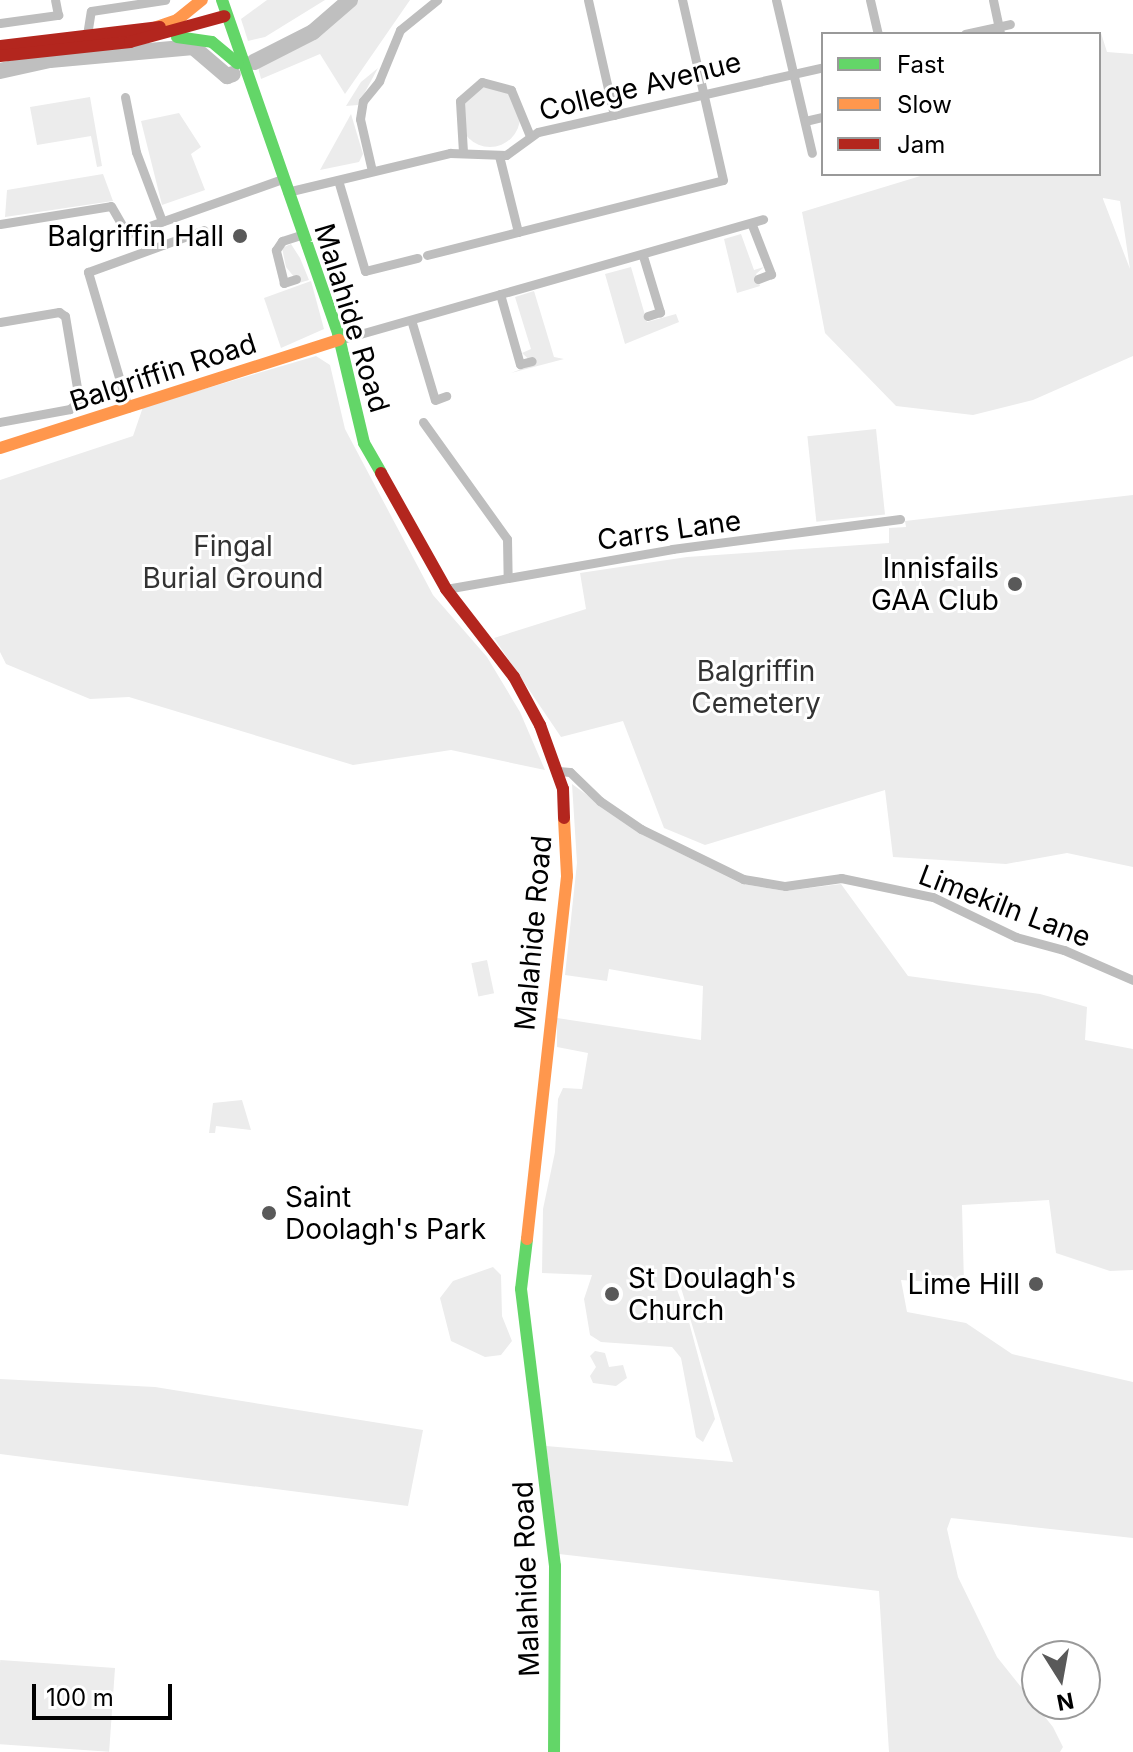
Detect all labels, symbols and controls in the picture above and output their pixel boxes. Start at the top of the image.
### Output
legend [821,32,1101,176]
street label: College Avenue [536,45,744,127]
text: Fast [897,50,945,79]
text: Slow [897,90,952,119]
text: Jam [897,130,945,159]
place label: Balgriffin Hall [47,219,224,253]
street label: Malahide Road [307,219,397,417]
marker: Balgriffin Hall [231,227,249,245]
street label: Balgriffin Road [65,326,261,418]
street label: Carrs Lane [595,503,743,557]
park label: Fingal Burial Ground [142,529,324,595]
place label: Innisfails GAA Club [871,551,999,617]
marker: Innisfails GAA Club [1006,575,1024,593]
park label: Balgriffin Cemetery [691,654,821,720]
street label: Malahide Road [508,834,558,1032]
street label: Limekiln Lane [914,858,1096,954]
place label: Saint Doolagh's Park [285,1180,486,1246]
marker: Saint Doolagh's Park [260,1204,278,1222]
place label: St Doulagh's Church [628,1261,796,1327]
place label: Lime Hill [908,1267,1020,1301]
marker: Lime Hill [1027,1275,1045,1293]
marker: St Doulagh's Church [603,1285,621,1303]
street label: Malahide Road [506,1481,546,1677]
north arrow [1021,1640,1101,1720]
scale bar [36,1668,176,1718]
text: 100 m [46,1683,114,1712]
text: N [1054,1687,1076,1716]

